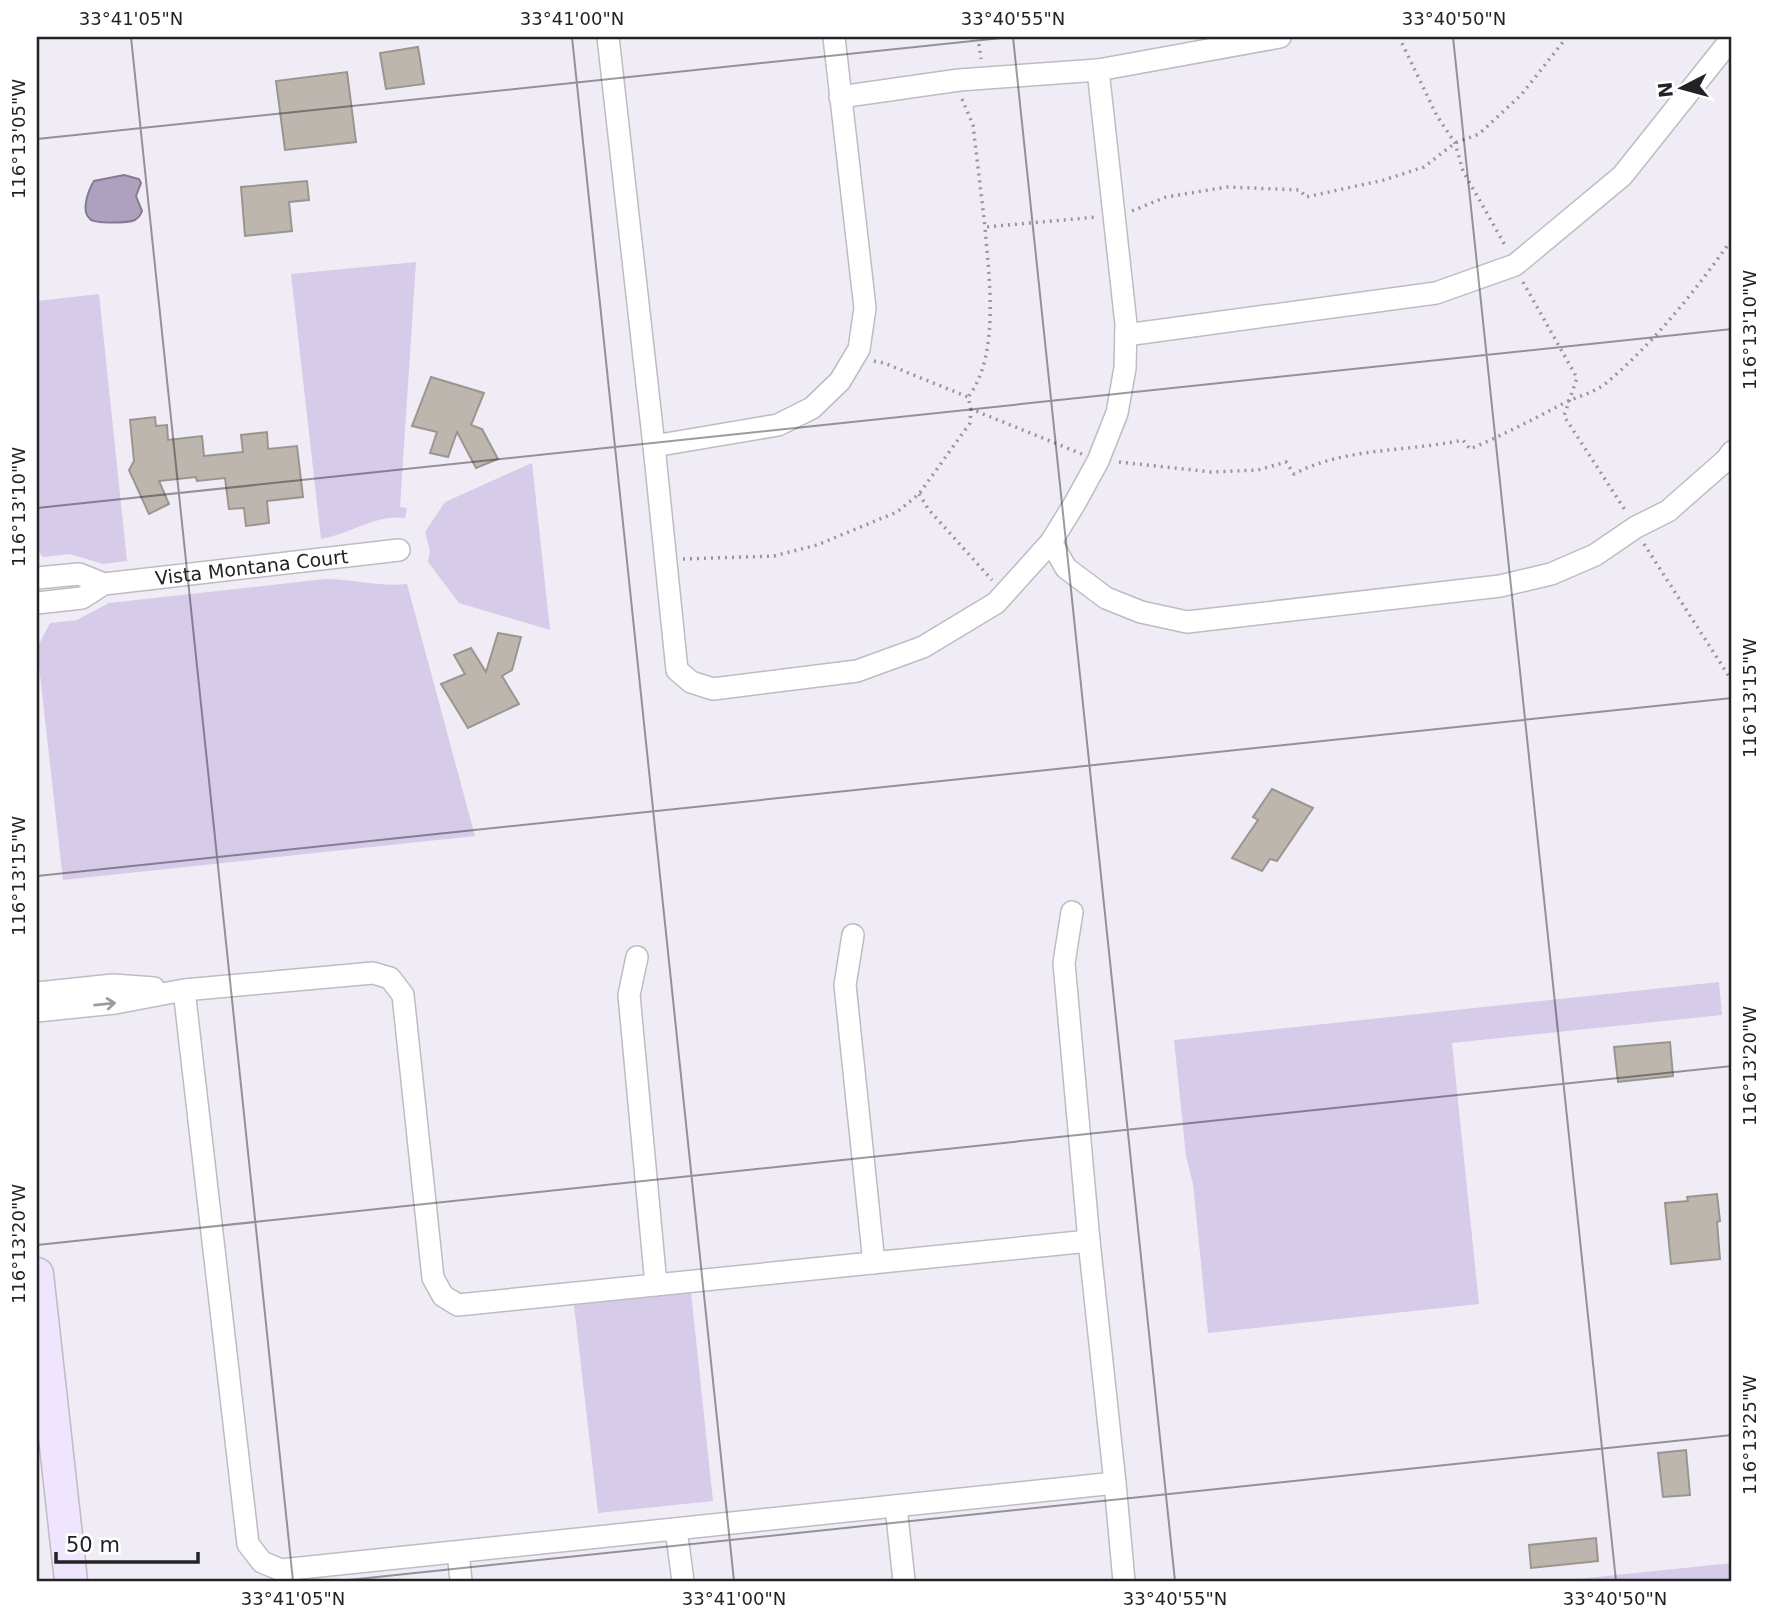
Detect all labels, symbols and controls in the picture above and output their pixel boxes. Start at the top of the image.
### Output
text: 33°41'05"N [79,8,183,29]
text: 33°41'00"N [520,8,624,29]
text: 33°40'55"N [961,8,1065,29]
text: 33°40'50"N [1402,8,1506,29]
north arrow [1646,52,1716,122]
text: 116°13'05"W [8,79,29,199]
text: N [1653,81,1677,99]
text: 116°13'10"W [1739,270,1760,390]
text: 116°13'10"W [8,447,29,567]
street label: Vista Montana Court [154,545,349,589]
text: 116°13'15"W [1739,638,1760,758]
text: 116°13'15"W [8,816,29,936]
one-way arrow [93,997,115,1010]
text: 116°13'20"W [1739,1006,1760,1126]
text: 116°13'20"W [8,1184,29,1304]
text: 116°13'25"W [1739,1375,1760,1495]
scale bar [56,1520,198,1564]
text: 50 m [66,1533,120,1557]
text: 33°41'05"N [241,1588,345,1609]
text: 33°41'00"N [682,1588,786,1609]
text: 33°40'55"N [1123,1588,1227,1609]
text: 33°40'50"N [1563,1588,1667,1609]

